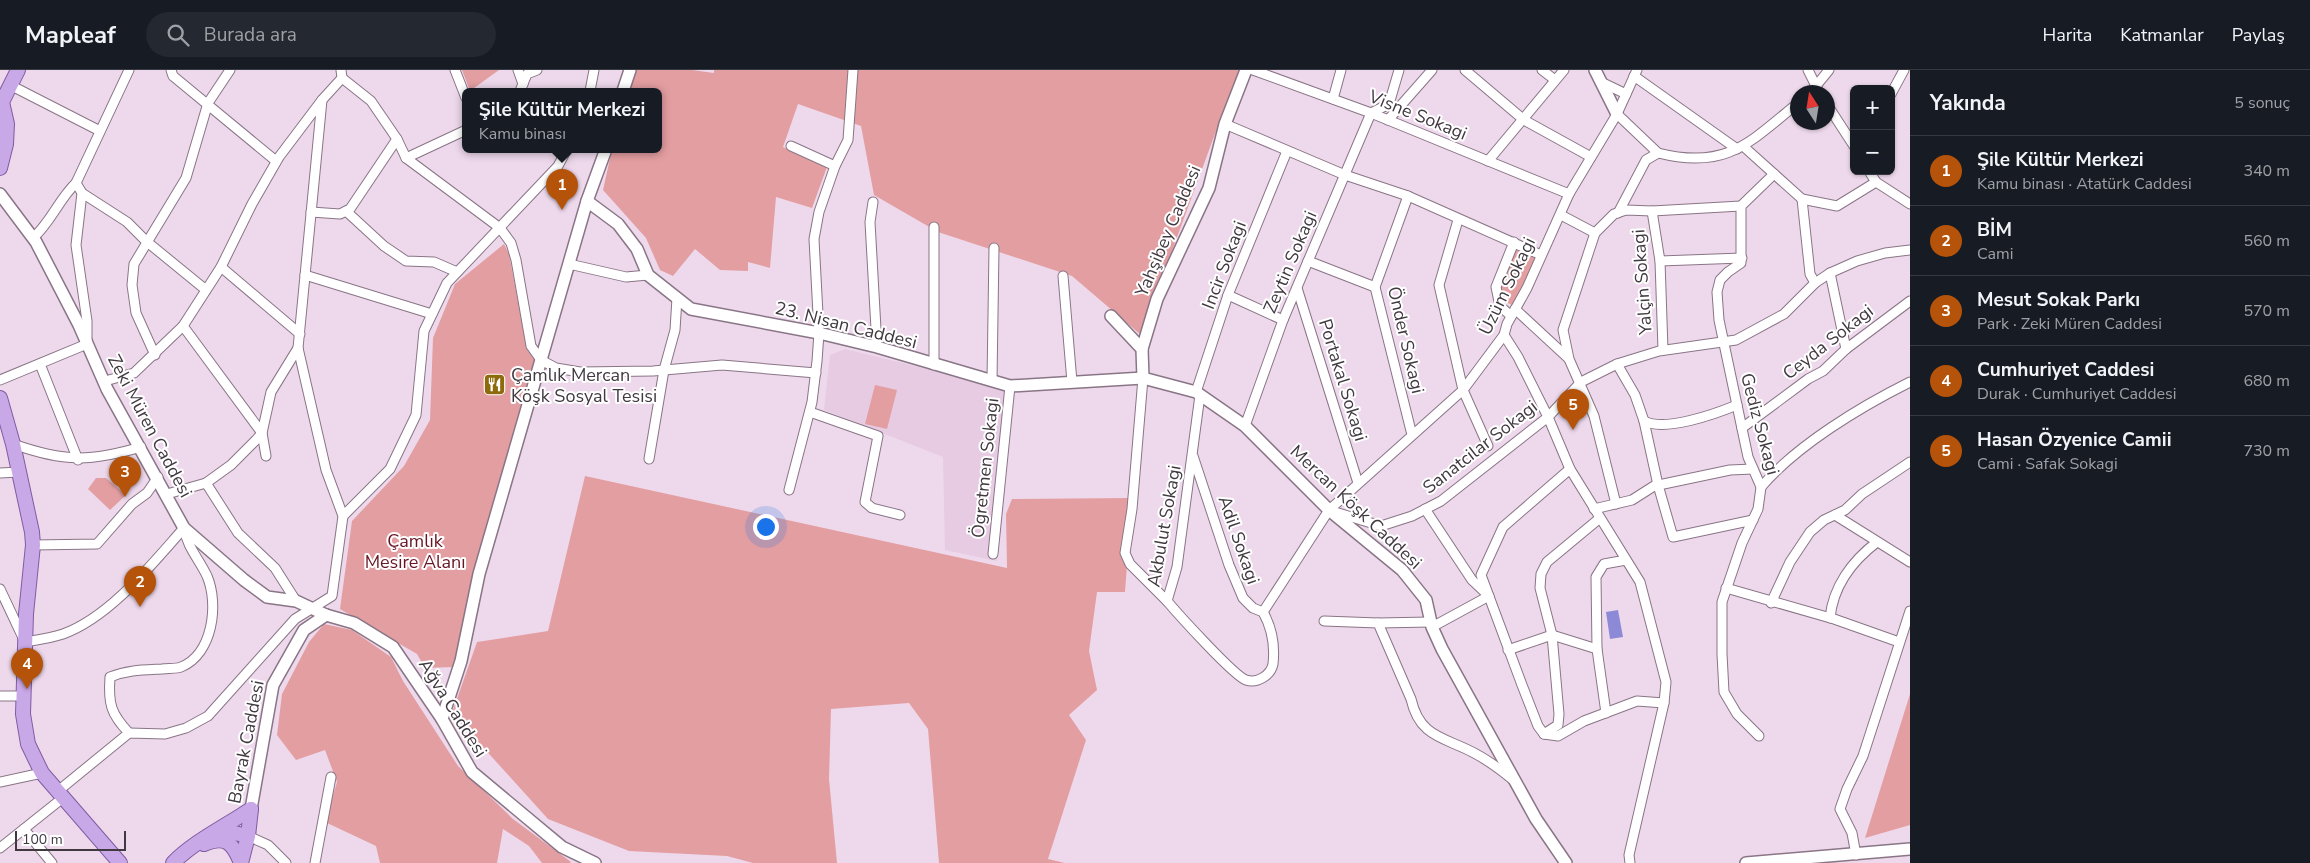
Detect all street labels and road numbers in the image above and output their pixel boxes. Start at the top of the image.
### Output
street label: Visne Sokagi [1364,84,1471,146]
street label: Yahşibey Caddesi [1129,162,1207,301]
street label: Zeytin Sokagi [1258,207,1322,317]
street label: Incir Sokagi [1196,217,1252,313]
street label: Yalçin Sokagi [1626,228,1658,337]
street label: Üzüm Sokagi [1473,233,1541,339]
street label: Önder Sokagi [1382,284,1430,396]
street label: 23. Nisan Caddesi [772,296,920,354]
street label: Ceyda Sokagi [1778,299,1878,385]
street label: Portakal Sokagi [1313,316,1373,444]
street label: Zeki Müren Caddesi [102,350,198,502]
street label: Gediz Sokagi [1735,370,1785,478]
street label: Sanatcilar Sokagi [1418,395,1542,499]
street label: Ögretmen Sokagi [966,397,1004,539]
street label: Mercan Köşk Caddesi [1285,440,1427,574]
street label: Akbulut Sokagi [1141,463,1187,589]
street label: Adil Sokagi [1213,493,1265,587]
street label: Ağva Caddesi [413,654,493,762]
street label: Bayrak Caddesi [222,678,270,806]

